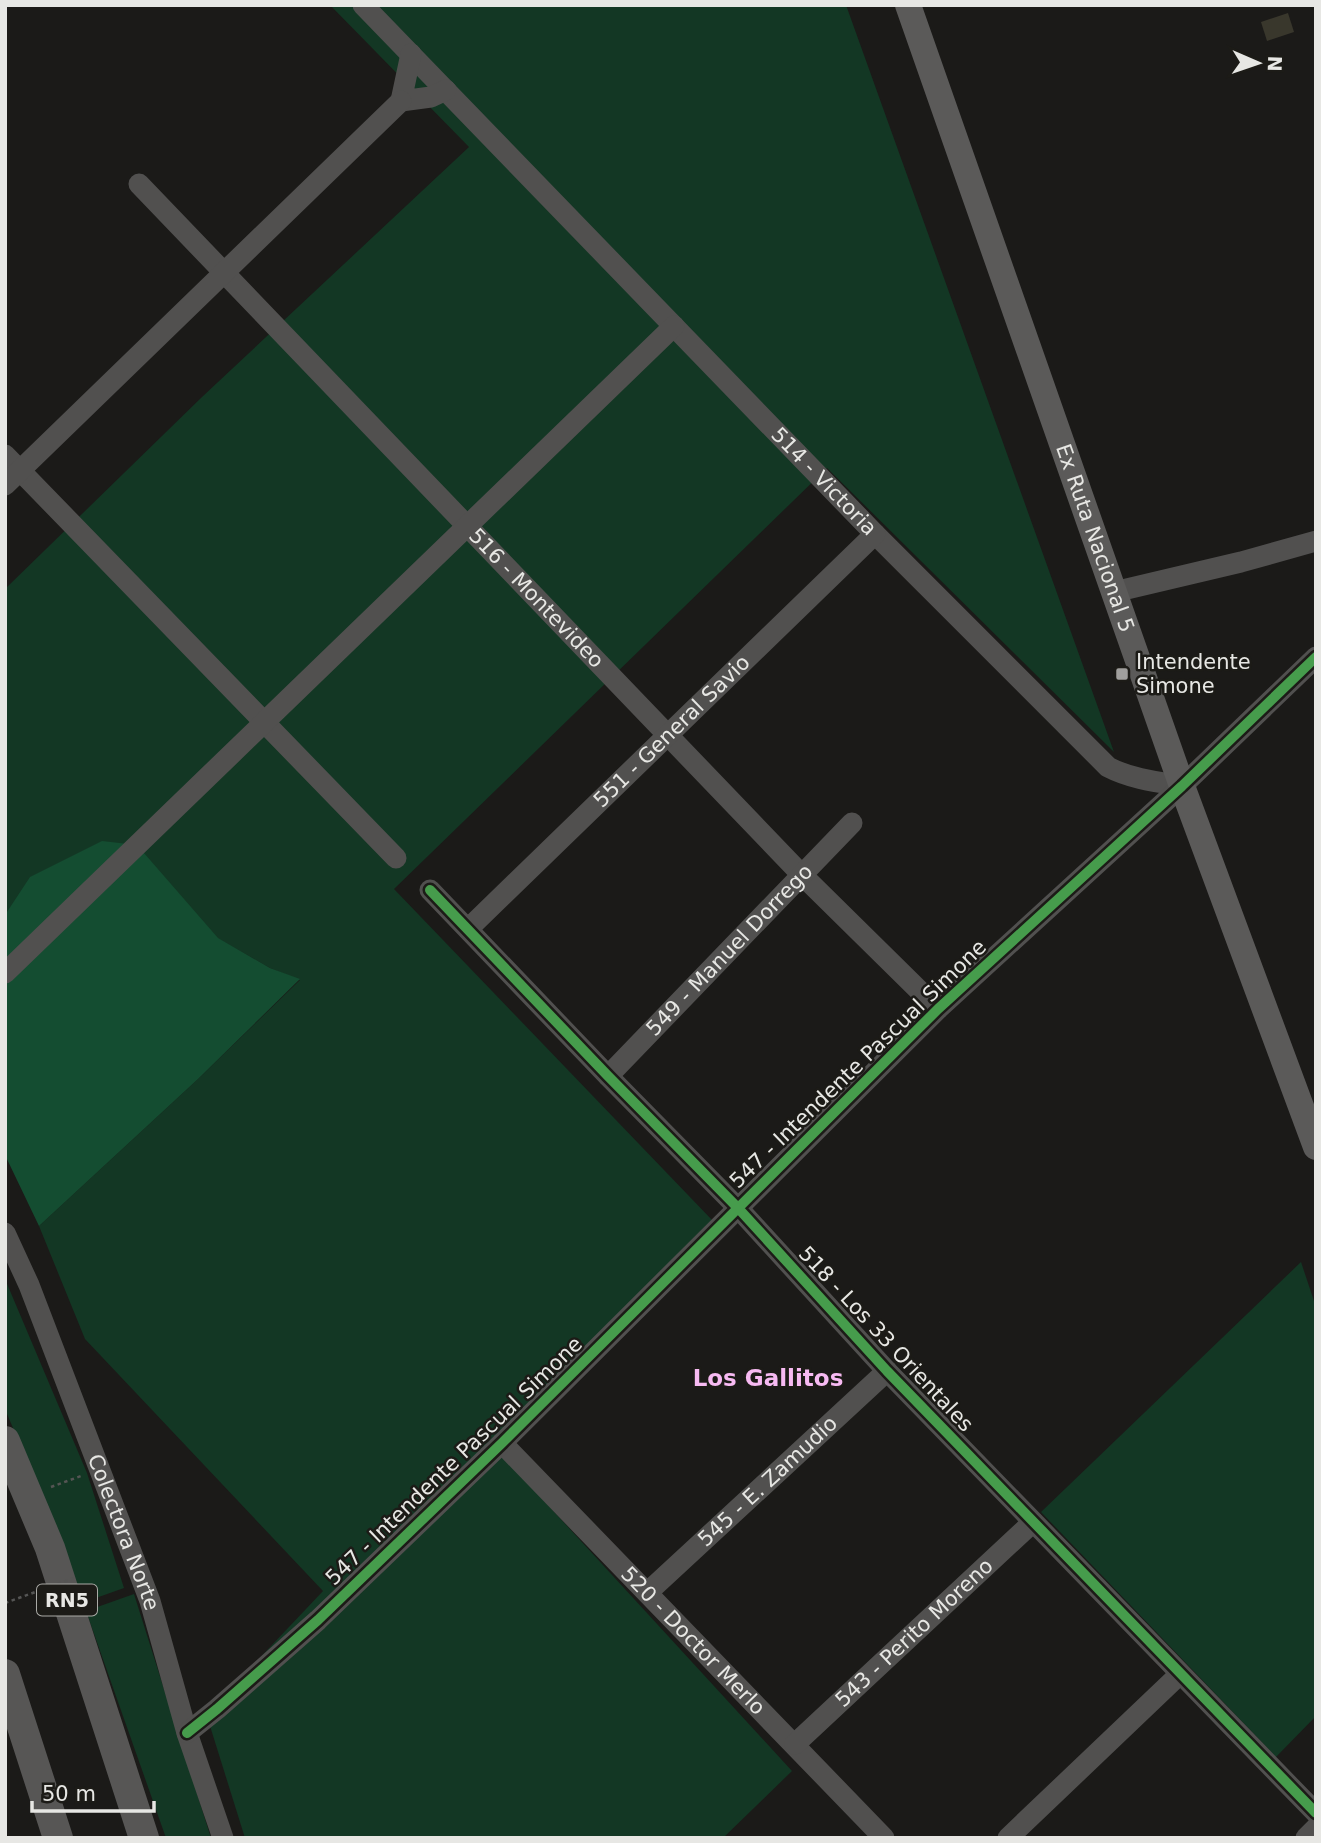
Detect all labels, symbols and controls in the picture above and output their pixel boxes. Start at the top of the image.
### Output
north arrow [1223,28,1293,98]
text: N [1264,55,1286,72]
street label: 514 - Victoria [767,422,882,540]
street label: Ex Ruta Nacional 5 [1051,441,1139,636]
street label: 516 - Montevideo [464,524,609,673]
street label: 551 - General Savio [589,650,755,812]
place label: Intendente Simone [1136,650,1251,698]
marker: Intendente Simone [1114,666,1130,682]
street label: 549 - Manuel Dorrego [641,859,818,1041]
street label: 547 - Intendente Pascual Simone [725,935,991,1193]
street label: 518 - Los 33 Orientales [794,1242,978,1436]
street label: 547 - Intendente Pascual Simone [321,1332,587,1590]
district label: Los Gallitos [693,1365,843,1391]
street label: 545 - E. Zamudio [693,1411,842,1552]
street label: Colectora Norte [83,1451,164,1613]
street label: 543 - Perito Moreno [831,1554,998,1712]
street label: 520 - Doctor Merlo [616,1562,770,1720]
road number: RN5 [37,1584,97,1616]
scale bar [32,1770,154,1814]
text: 50 m [42,1782,96,1806]

